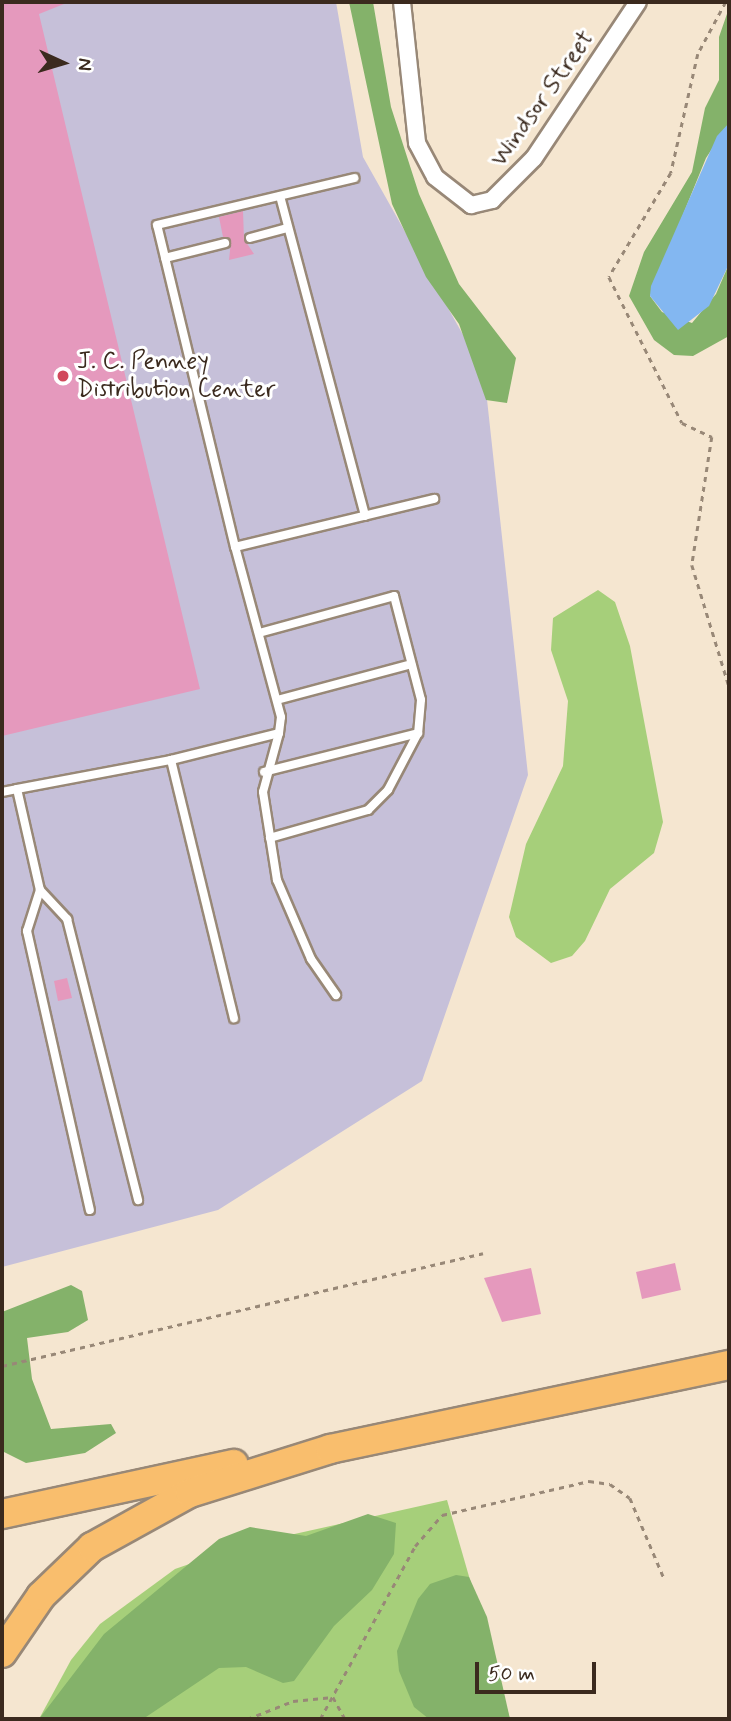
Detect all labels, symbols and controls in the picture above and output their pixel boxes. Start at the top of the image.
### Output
street label: Windsor Street [486,26,600,172]
north arrow [28,28,98,98]
text: N [72,57,97,72]
place label: J. C. Penney Distribution Center [77,348,272,404]
marker: J. C. Penney Distribution Center [55,368,71,384]
scale bar [479,1648,600,1692]
text: 50 m [488,1660,535,1688]

